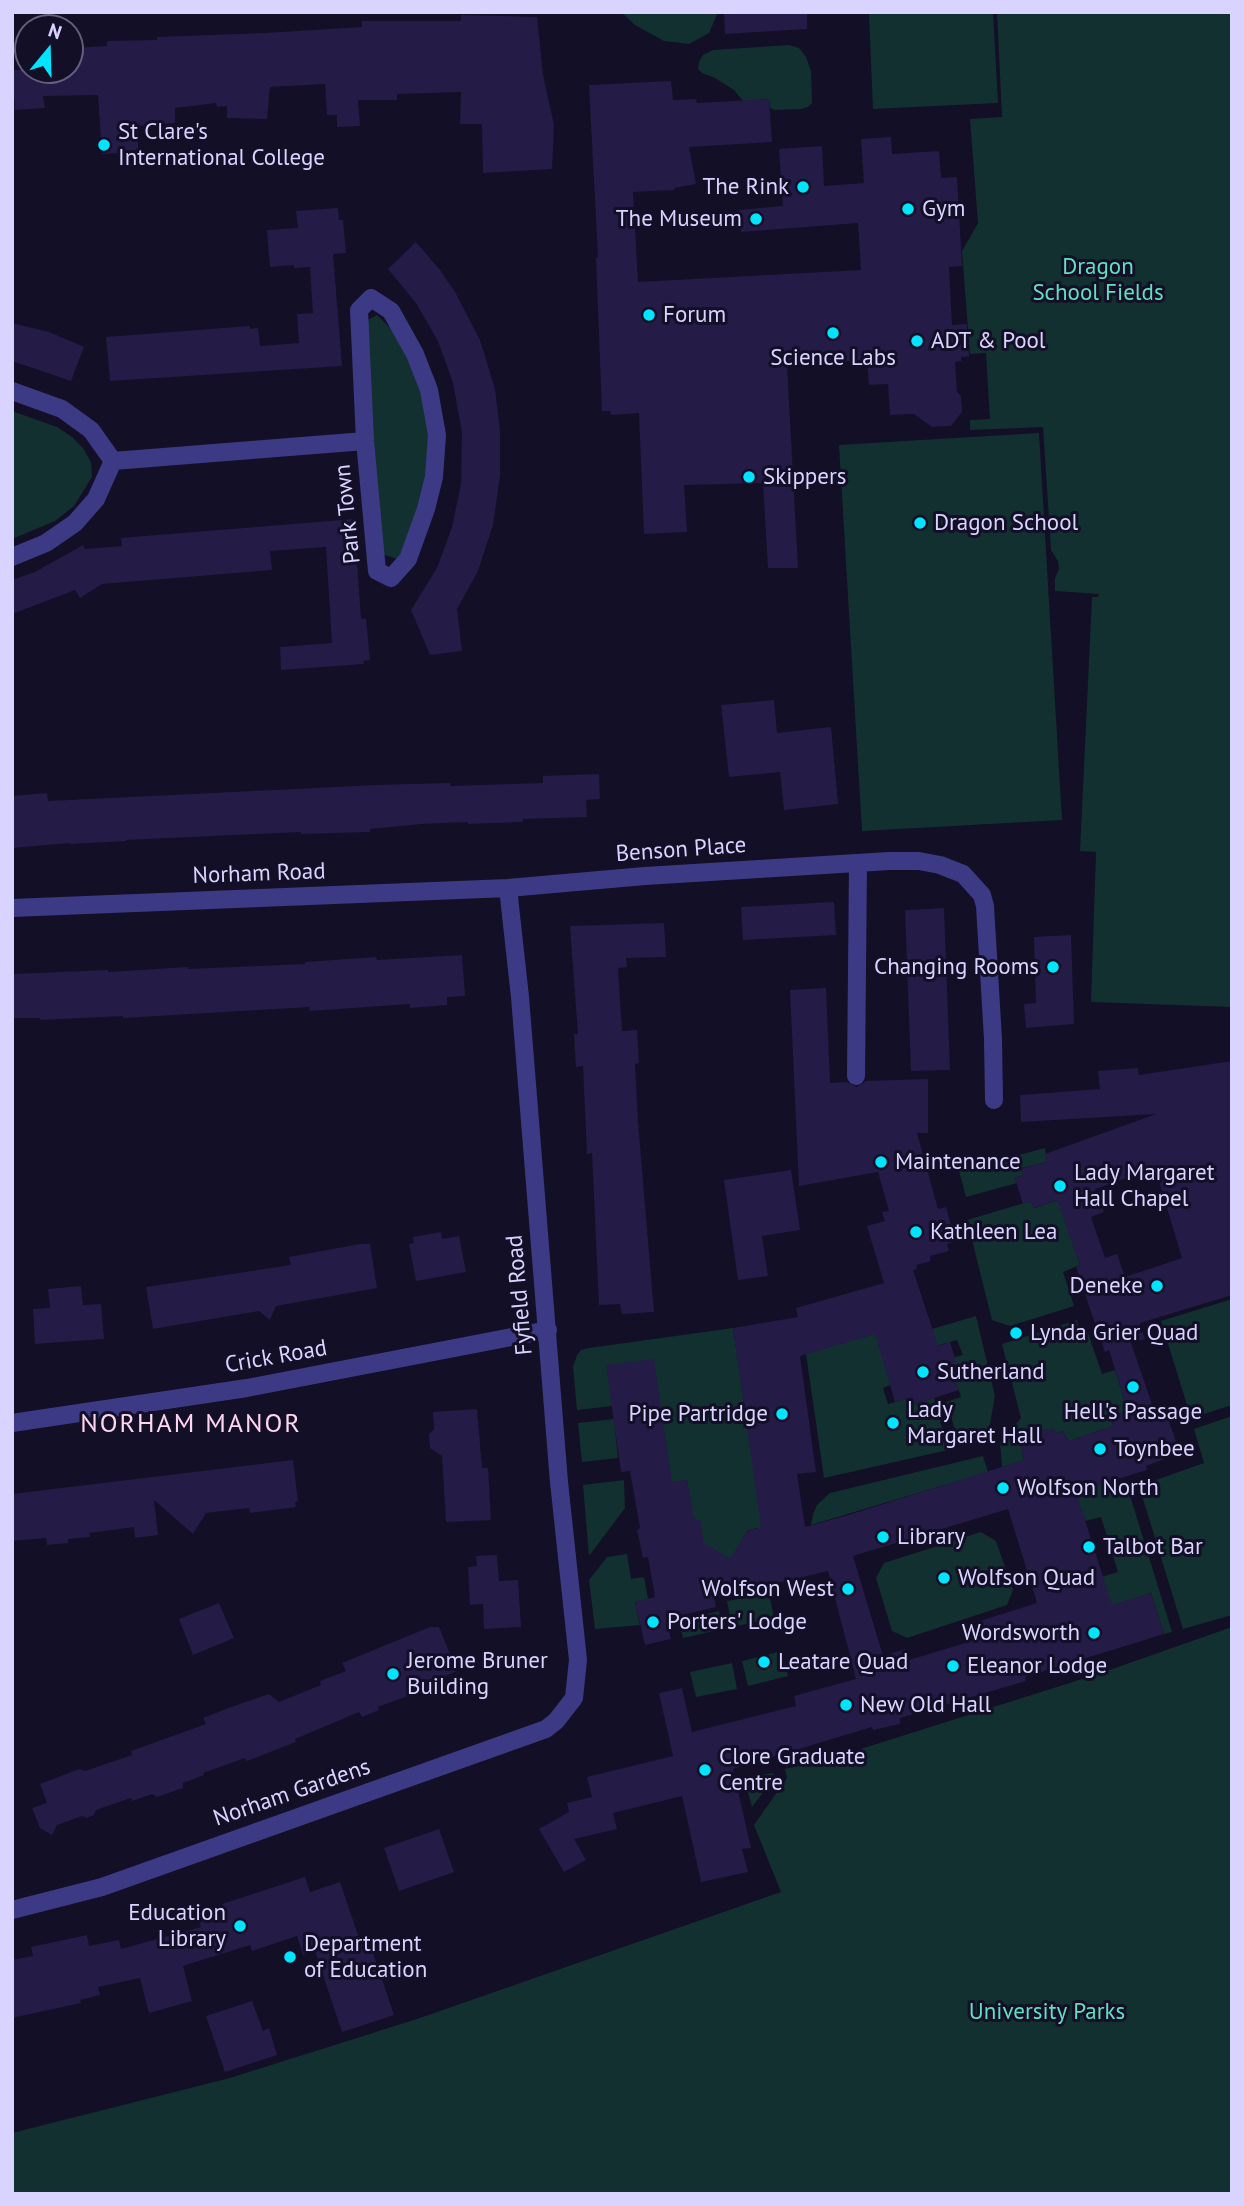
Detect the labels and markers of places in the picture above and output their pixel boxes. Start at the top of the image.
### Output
place label: St Clare's International College [118,118,325,172]
marker: St Clare's International College [96,137,112,153]
place label: The Rink [702,173,789,201]
marker: The Rink [795,179,811,195]
place label: Gym [922,195,965,223]
marker: Gym [900,201,916,217]
place label: The Museum [616,205,742,233]
marker: The Museum [748,211,764,227]
place label: Forum [663,301,726,329]
marker: Forum [641,307,657,323]
marker: Science Labs [825,325,841,341]
place label: ADT & Pool [931,327,1046,355]
marker: ADT & Pool [909,333,925,349]
place label: Science Labs [770,344,896,372]
place label: Skippers [763,463,846,491]
marker: Skippers [741,469,757,485]
place label: Dragon School [934,509,1078,537]
marker: Dragon School [912,515,928,531]
place label: Changing Rooms [874,953,1039,981]
marker: Changing Rooms [1045,959,1061,975]
place label: Maintenance [895,1148,1021,1176]
marker: Maintenance [873,1154,889,1170]
place label: Lady Margaret Hall Chapel [1074,1159,1215,1213]
marker: Lady Margaret Hall Chapel [1052,1178,1068,1194]
place label: Kathleen Lea [930,1218,1057,1246]
marker: Kathleen Lea [908,1224,924,1240]
place label: Deneke [1070,1272,1143,1300]
marker: Deneke [1149,1278,1165,1294]
place label: Lynda Grier Quad [1030,1319,1198,1347]
marker: Lynda Grier Quad [1008,1325,1024,1341]
place label: Sutherland [937,1358,1045,1386]
marker: Sutherland [915,1364,931,1380]
marker: Hell's Passage [1125,1379,1141,1395]
place label: Lady Margaret Hall [907,1396,1042,1450]
place label: Hell's Passage [1064,1398,1202,1426]
place label: Pipe Partridge [629,1400,768,1428]
marker: Pipe Partridge [774,1406,790,1422]
marker: Lady Margaret Hall [885,1415,901,1431]
place label: Toynbee [1114,1435,1195,1463]
marker: Toynbee [1092,1441,1108,1457]
place label: Wolfson North [1017,1474,1159,1502]
marker: Wolfson North [995,1480,1011,1496]
place label: Library [897,1523,965,1551]
marker: Library [875,1529,891,1545]
place label: Talbot Bar [1103,1533,1203,1561]
marker: Talbot Bar [1081,1539,1097,1555]
place label: Wolfson Quad [958,1564,1095,1592]
marker: Wolfson Quad [936,1570,952,1586]
place label: Wolfson West [702,1575,834,1603]
marker: Wolfson West [840,1581,856,1597]
place label: Porters' Lodge [667,1608,807,1636]
marker: Porters' Lodge [645,1614,661,1630]
place label: Wordsworth [962,1619,1080,1647]
marker: Wordsworth [1086,1625,1102,1641]
place label: Jerome Bruner Building [407,1647,548,1701]
place label: Leatare Quad [778,1648,908,1676]
place label: Eleanor Lodge [967,1652,1107,1680]
marker: Leatare Quad [756,1654,772,1670]
marker: Eleanor Lodge [945,1658,961,1674]
marker: Jerome Bruner Building [385,1666,401,1682]
place label: New Old Hall [860,1691,991,1719]
marker: New Old Hall [838,1697,854,1713]
place label: Clore Graduate Centre [719,1743,866,1797]
marker: Clore Graduate Centre [697,1762,713,1778]
place label: Education Library [128,1899,226,1953]
marker: Education Library [232,1918,248,1934]
place label: Department of Education [304,1930,427,1984]
marker: Department of Education [282,1949,298,1965]

